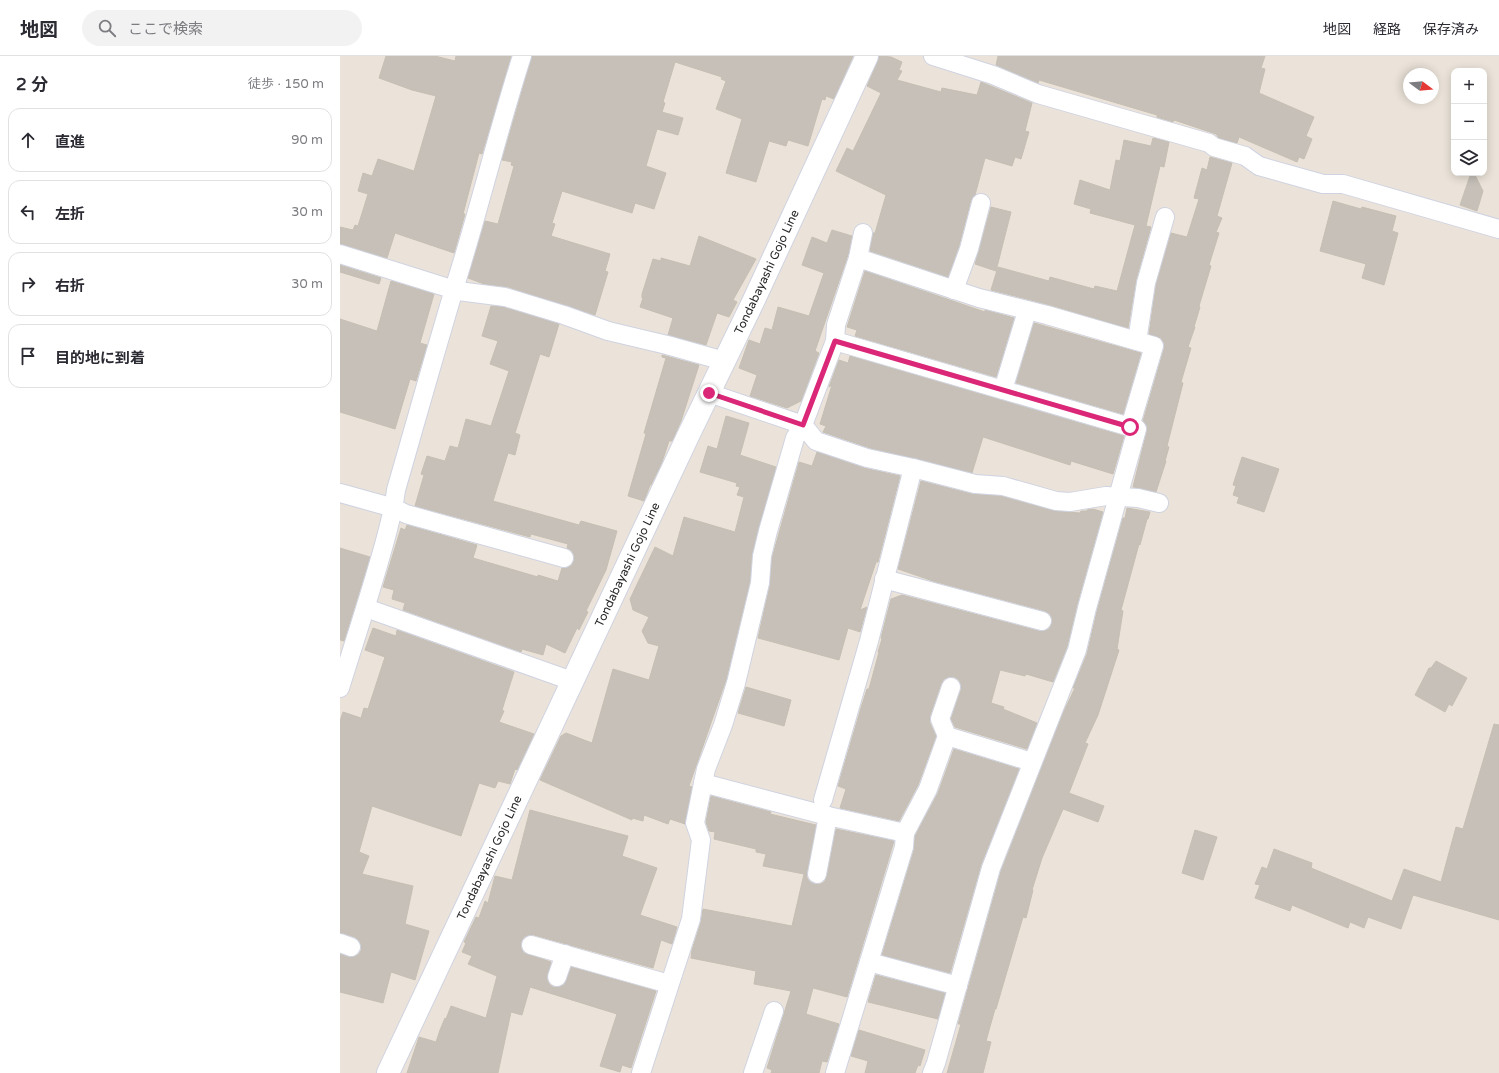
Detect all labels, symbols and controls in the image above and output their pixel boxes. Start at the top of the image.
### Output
search box [82,10,362,46]
icon: search [96,17,118,39]
text: 地図 [20,19,58,41]
text: ここで検索 [128,20,203,38]
text: 地図 [1323,21,1351,38]
text: 経路 [1373,21,1401,38]
text: 保存済み [1423,21,1479,38]
north arrow [1403,68,1439,104]
map controls [1451,68,1487,176]
button: + [1451,68,1487,104]
text: 2 分 [16,74,48,95]
text: 徒歩 · 150 m [248,76,324,92]
button: − [1451,104,1487,140]
icon: ahead [17,129,39,151]
text: 90 m [291,132,323,148]
text: 直進 [55,133,85,151]
button: layers [1451,140,1487,176]
icon: left [17,201,39,223]
text: 30 m [291,204,323,220]
text: 左折 [55,205,85,223]
street label: Tondabayashi Gojo Line [731,207,802,337]
icon: right [17,273,39,295]
text: 30 m [291,276,323,292]
text: 右折 [55,277,85,295]
icon: arrive [17,345,39,367]
text: 目的地に到着 [55,349,145,367]
route end [700,384,718,402]
route start [1121,418,1139,436]
street label: Tondabayashi Gojo Line [592,500,663,629]
street label: Tondabayashi Gojo Line [454,793,525,922]

